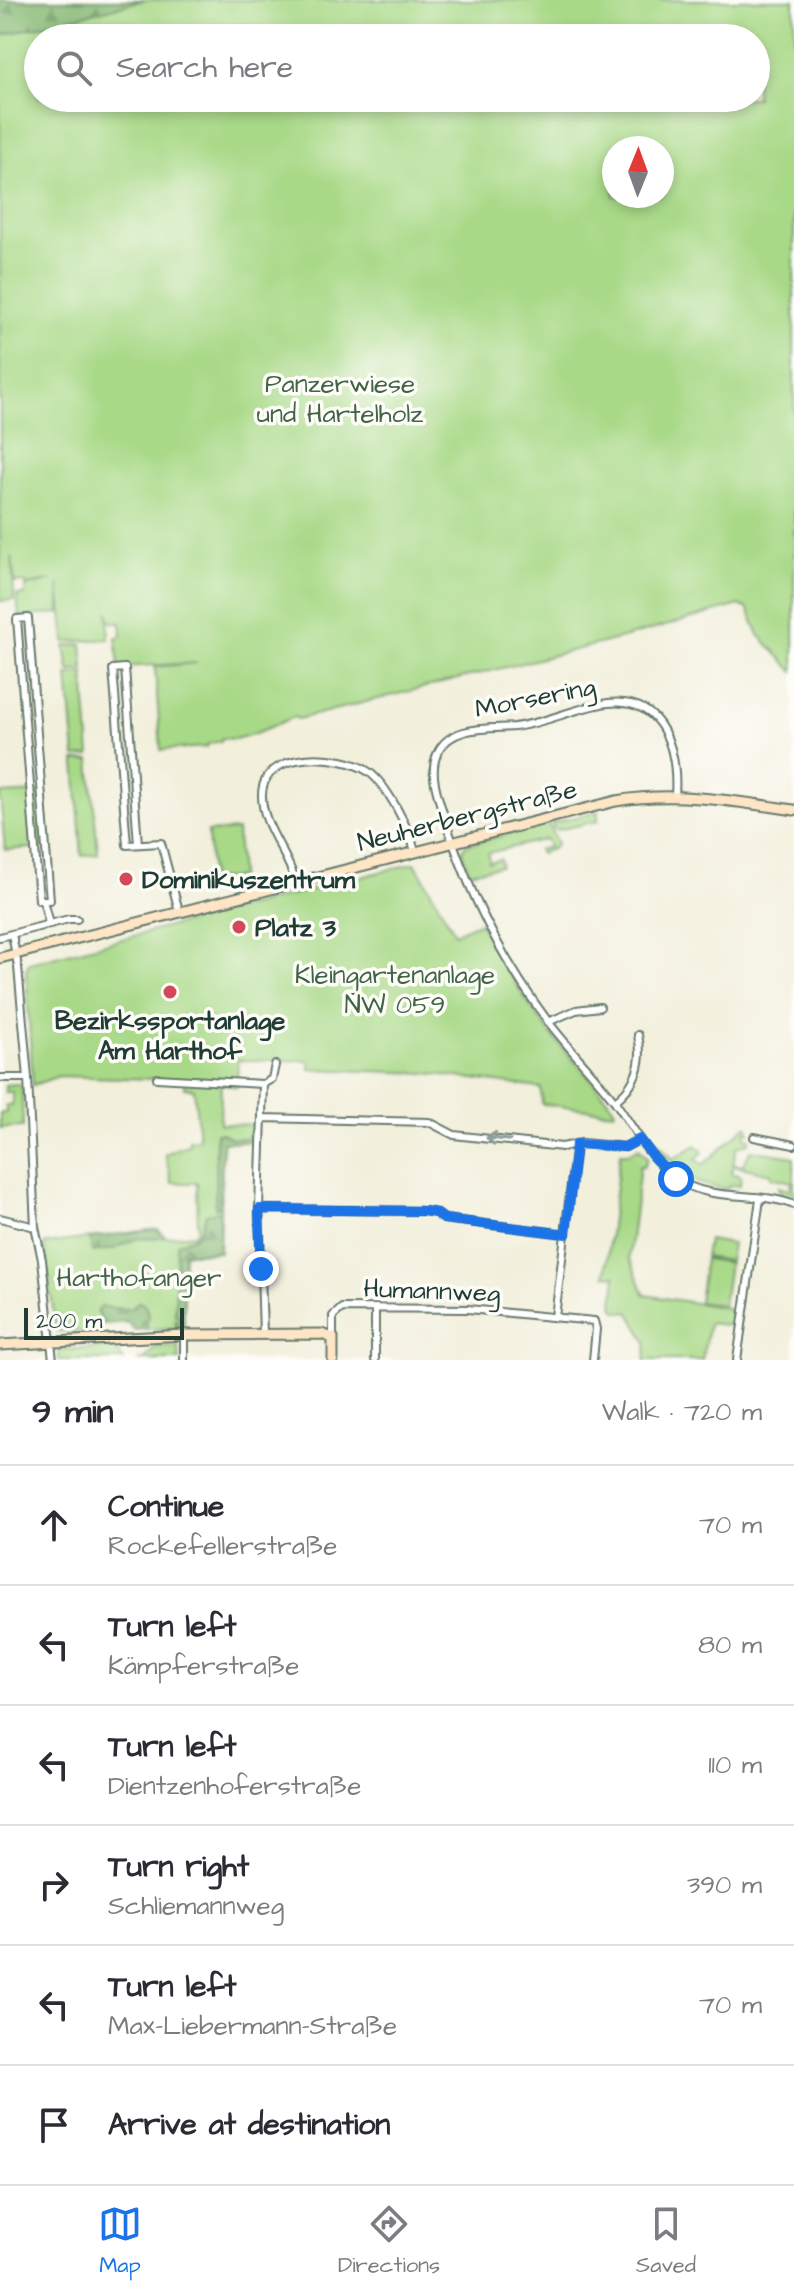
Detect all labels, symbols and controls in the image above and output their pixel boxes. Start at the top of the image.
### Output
search box [24,24,770,112]
icon: search [52,46,96,90]
text: Search here [116,47,293,89]
north arrow [602,136,674,208]
park label: Panzerwiese und Hartelholz [257,366,423,432]
street label: Morsering [472,669,599,729]
street label: Neuherbergstraße [354,771,581,863]
place label: Dominikuszentrum [142,862,356,898]
marker: Dominikuszentrum [117,870,135,888]
place label: Platz 3 [255,910,337,946]
marker: Platz 3 [230,918,248,936]
park label: Kleingartenanlage NW 059 [295,957,495,1023]
marker: Bezirkssportanlage Am Harthof [161,983,179,1001]
place label: Bezirkssportanlage Am Harthof [55,1003,285,1069]
one-way arrow [485,1132,512,1147]
route start [658,1161,694,1197]
route end [243,1251,279,1287]
park label: Harthofanger [57,1260,221,1298]
street label: Humannweg [363,1271,501,1313]
scale bar [24,1304,184,1340]
text: 200 m [36,1306,102,1337]
text: 9 min [32,1388,114,1436]
text: Walk · 720 m [602,1394,762,1430]
text: Continue [108,1486,224,1528]
icon: ahead [32,1503,76,1547]
text: 70 m [699,1507,762,1543]
text: Rockefellerstraße [108,1528,337,1564]
text: Turn left [108,1606,236,1648]
icon: left [32,1623,76,1667]
text: 80 m [698,1627,762,1663]
text: Kämpferstraße [108,1648,299,1684]
text: Turn left [108,1726,236,1768]
icon: left [32,1743,76,1787]
text: 110 m [708,1747,762,1783]
text: Dientzenhoferstraße [108,1768,361,1804]
text: Turn right [108,1846,249,1888]
icon: right [32,1863,76,1907]
text: 390 m [687,1867,762,1903]
text: Schliemannweg [108,1888,284,1924]
text: Turn left [108,1966,236,2008]
icon: left [32,1983,76,2027]
text: 70 m [699,1987,762,2023]
text: Max-Liebermann-Straße [108,2008,397,2044]
icon: arrive [32,2103,76,2147]
text: Arrive at destination [108,2104,390,2146]
tab: Map [98,2202,142,2281]
tab: Directions [338,2202,440,2281]
tab: Saved [636,2202,696,2281]

